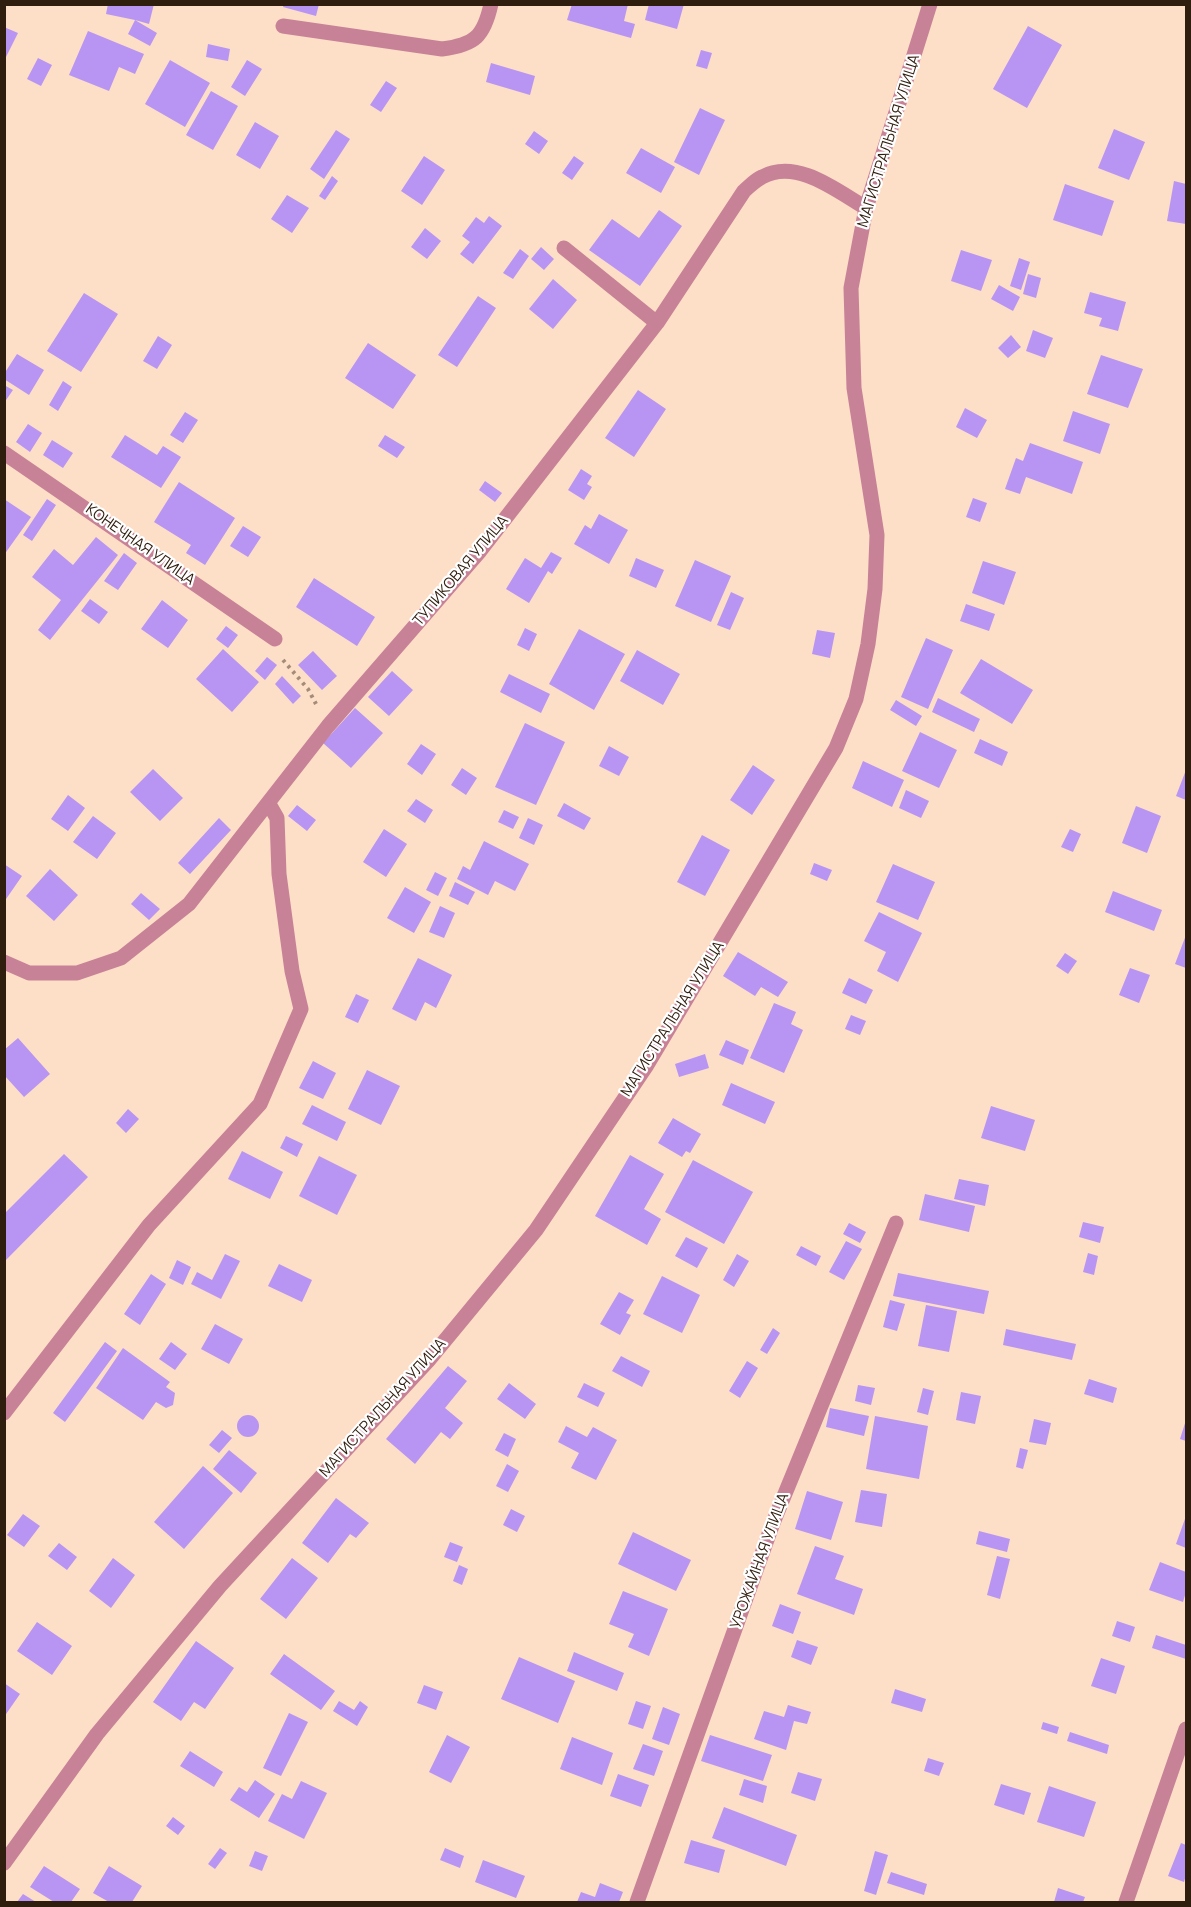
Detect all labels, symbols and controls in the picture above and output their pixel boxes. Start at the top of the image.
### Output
street label: МАГИСТРАЛЬНАЯ УЛИЦА [854,52,924,230]
street label: КОНЕЧНАЯ УЛИЦА [82,501,198,589]
street label: ТУПИКОВАЯ УЛИЦА [410,512,512,630]
street label: МАГИСТРАЛЬНАЯ УЛИЦА [618,938,728,1100]
street label: МАГИСТРАЛЬНАЯ УЛИЦА [316,1335,450,1481]
street label: УРОЖАЙНАЯ УЛИЦА [727,1491,793,1631]

